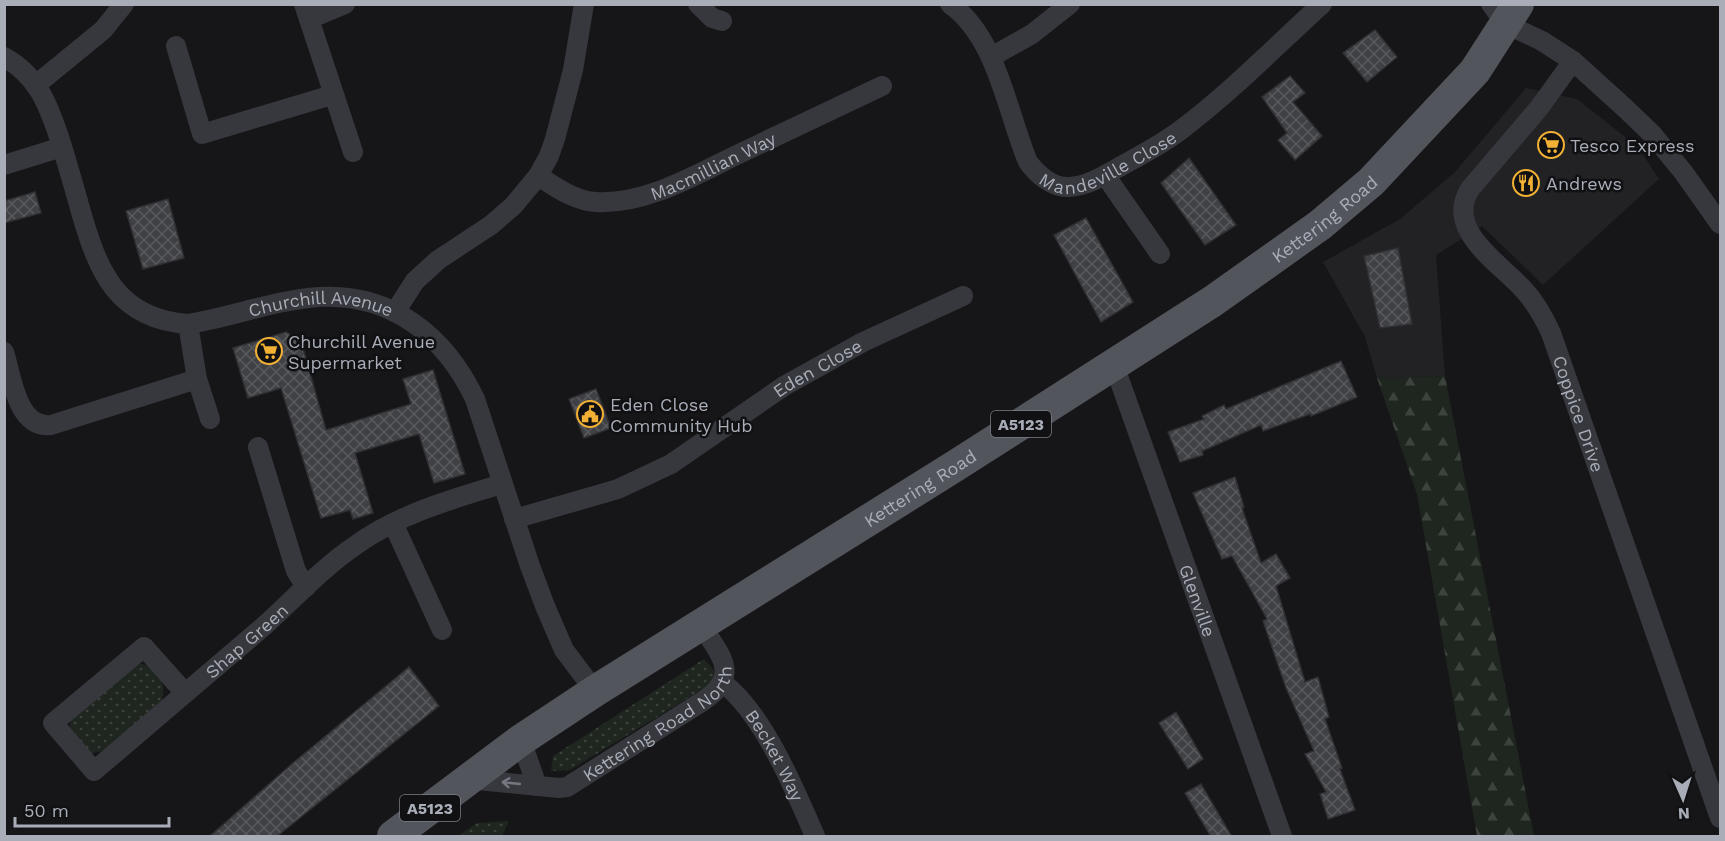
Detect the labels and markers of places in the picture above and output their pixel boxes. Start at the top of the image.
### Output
supermarket icon: Tesco Express [1536,130,1566,160]
place label: Tesco Express [1570,135,1695,156]
restaurant icon: Andrews [1511,168,1541,198]
place label: Andrews [1546,173,1622,194]
place label: Churchill Avenue Supermarket [288,331,435,373]
supermarket icon: Churchill Avenue Supermarket [254,336,284,366]
place label: Eden Close Community Hub [610,394,752,436]
public building icon: Eden Close Community Hub [575,399,605,429]

